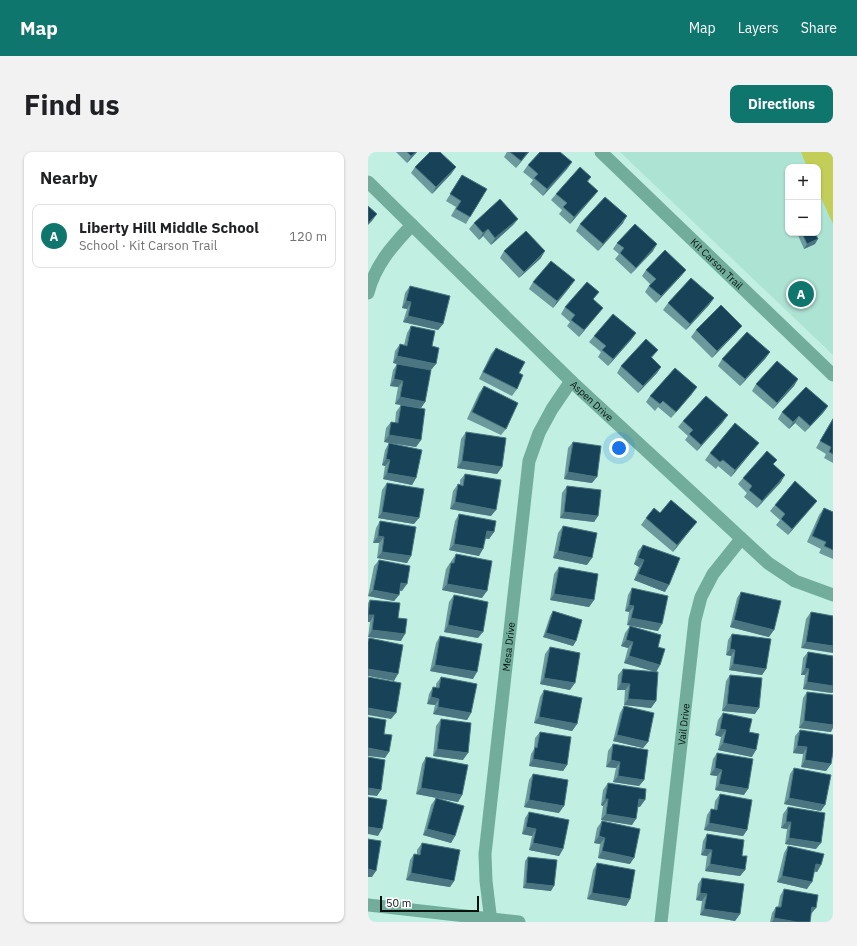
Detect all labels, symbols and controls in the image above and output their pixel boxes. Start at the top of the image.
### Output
text: Map [20,16,58,40]
text: Map [689,19,716,37]
text: Layers [738,19,779,37]
text: Share [801,19,837,37]
button: Directions [730,85,833,123]
text: Find us [24,86,120,123]
map controls [785,164,821,236]
button: + [785,164,821,200]
text: Nearby [40,167,98,189]
button: − [785,200,821,236]
text: Liberty Hill Middle School [79,218,259,237]
text: A [50,228,58,245]
text: 120 m [289,228,327,245]
street label: Kit Carson Trail [688,235,746,292]
text: School · Kit Carson Trail [79,237,217,254]
pin: A [788,279,814,309]
street label: Aspen Drive [568,377,617,424]
your location [609,438,629,458]
street label: Mesa Drive [499,621,517,672]
street label: Vail Drive [674,702,692,746]
scale bar [380,894,479,913]
text: 50 m [386,896,411,910]

